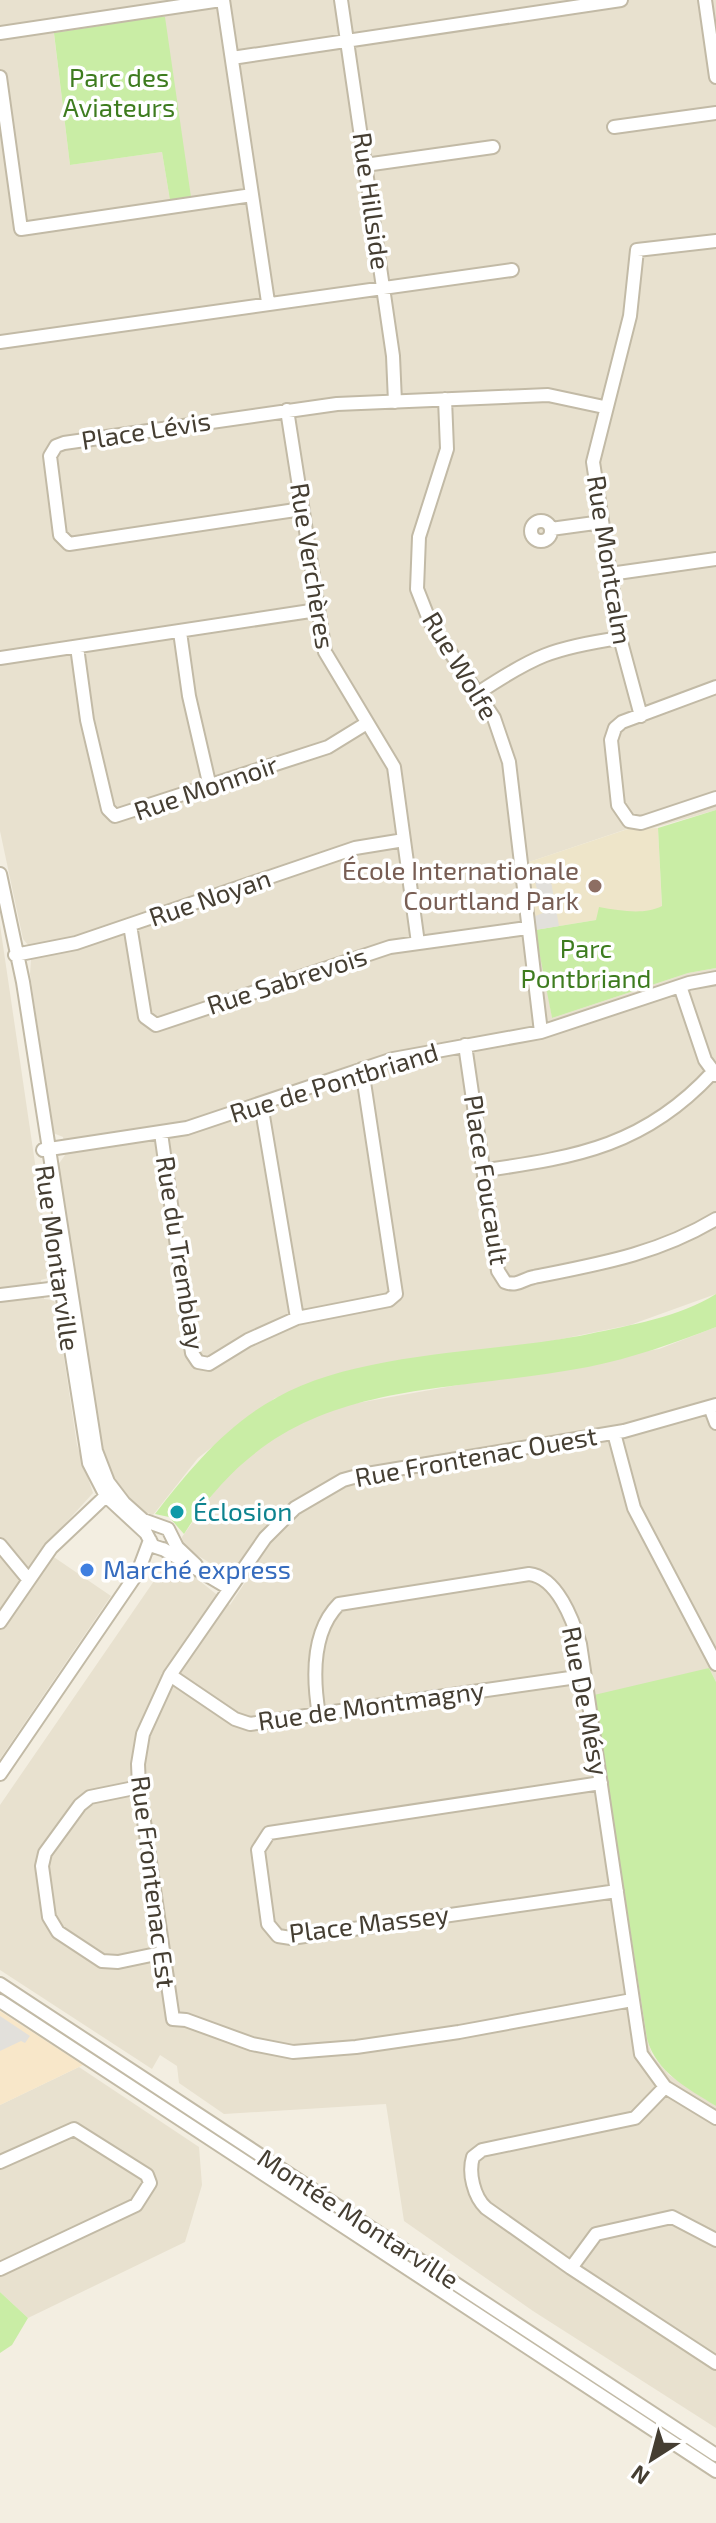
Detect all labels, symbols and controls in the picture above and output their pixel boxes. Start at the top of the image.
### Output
park label: Parc des Aviateurs [63,61,175,122]
street label: Rue Hillside [348,130,397,271]
street label: Place Lévis [79,404,213,455]
street label: Rue Montcalm [582,473,639,646]
street label: Rue Verchères [285,480,342,651]
street label: Rue Wolfe [417,606,506,725]
street label: Rue Monnoir [130,747,282,826]
place label: École Internationale Courtland Park [342,854,579,915]
street label: Rue Noyan [145,861,274,932]
marker: École Internationale Courtland Park [586,877,604,895]
park label: Parc Pontbriand [521,932,651,993]
street label: Rue Sabrevois [203,939,370,1020]
street label: Rue de Pontbriand [226,1035,441,1128]
street label: Place Foucault [459,1092,516,1267]
street label: Rue du Tremblay [151,1154,212,1352]
street label: Rue Montarville [30,1163,87,1353]
street label: Rue Frontenac Ouest [352,1419,599,1492]
place label: Éclosion [193,1495,292,1526]
marker: Éclosion [168,1503,186,1521]
place label: Marché express [103,1553,291,1584]
marker: Marché express [78,1561,96,1579]
street label: Rue De Mésy [557,1623,616,1778]
street label: Rue de Montmagny [256,1673,486,1736]
street label: Rue Frontenac Est [126,1774,183,1990]
street label: Place Massey [287,1897,451,1948]
street label: Montée Montarville [253,2141,465,2294]
north arrow [612,2419,692,2499]
text: N [626,2461,654,2491]

